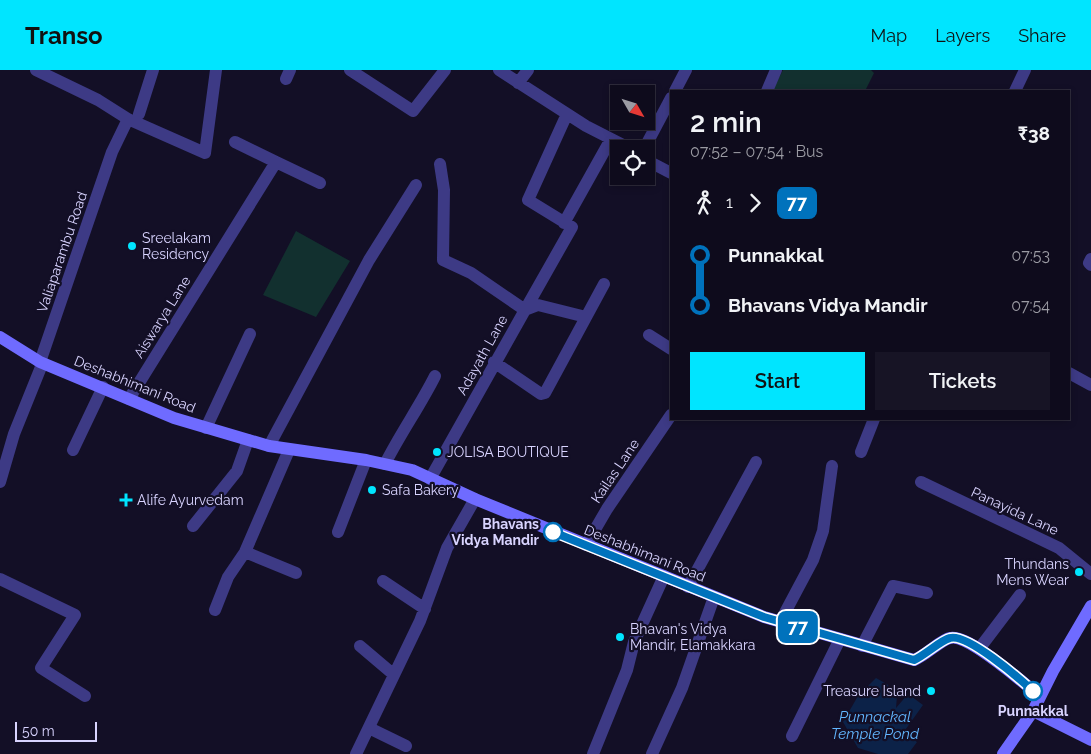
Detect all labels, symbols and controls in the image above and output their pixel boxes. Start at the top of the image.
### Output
text: Transo [25,21,103,50]
text: Map [871,25,907,46]
text: Layers [935,25,990,46]
text: Share [1018,25,1066,46]
north arrow [610,85,655,130]
map controls [610,85,655,185]
text: 2 min [690,106,762,139]
text: ₹38 [1018,122,1050,144]
button: locate [610,140,655,185]
text: 07:52 – 07:54 · Bus [690,142,823,161]
icon: walk [690,189,718,217]
icon: forward [741,189,769,217]
street label: Valiaparambu Road [34,190,90,314]
text: 77 [787,192,807,213]
text: 1 [726,193,733,212]
place label: Sreelakam Residency [142,230,211,262]
marker: Sreelakam Residency [126,240,138,252]
text: Punnakkal [728,244,823,266]
text: 07:53 [1011,246,1050,265]
street label: Aiswarya Lane [130,273,194,361]
text: Bhavans Vidya Mandir [728,294,928,316]
text: 07:54 [1011,296,1050,315]
street label: Adayath Lane [453,312,511,398]
street label: Deshabhimani Road [72,352,198,416]
button: Start [690,352,865,410]
button: Tickets [875,352,1050,410]
street label: Kailas Lane [588,436,642,506]
place label: JOLISA BOUTIQUE [447,444,569,460]
marker: JOLISA BOUTIQUE [431,446,443,458]
place label: Safa Bakery [382,482,459,498]
marker: Safa Bakery [366,484,378,496]
street label: Panayida Lane [969,484,1061,538]
place label: Alife Ayurvedam [137,492,244,508]
marker: Alife Ayurvedam [119,493,133,507]
place label: Bhavans Vidya Mandir [452,516,540,548]
street label: Deshabhimani Road [582,521,708,585]
marker: Bhavans Vidya Mandir [543,522,563,542]
place label: Thundans Mens Wear [996,556,1069,588]
marker: Thundans Mens Wear [1073,566,1085,578]
line badge: 77 [776,611,820,643]
text: 77 [788,616,808,637]
place label: Bhavan's Vidya Mandir, Elamakkara [630,621,755,653]
marker: Bhavan's Vidya Mandir, Elamakkara [614,631,626,643]
marker: Punnakkal [1023,681,1043,701]
place label: Treasure Island [823,683,921,699]
marker: Treasure Island [925,685,937,697]
place label: Punnakkal [998,703,1069,719]
water label: Punnackal Temple Pond [831,708,920,743]
scale bar [15,719,98,742]
text: 50 m [22,723,55,739]

